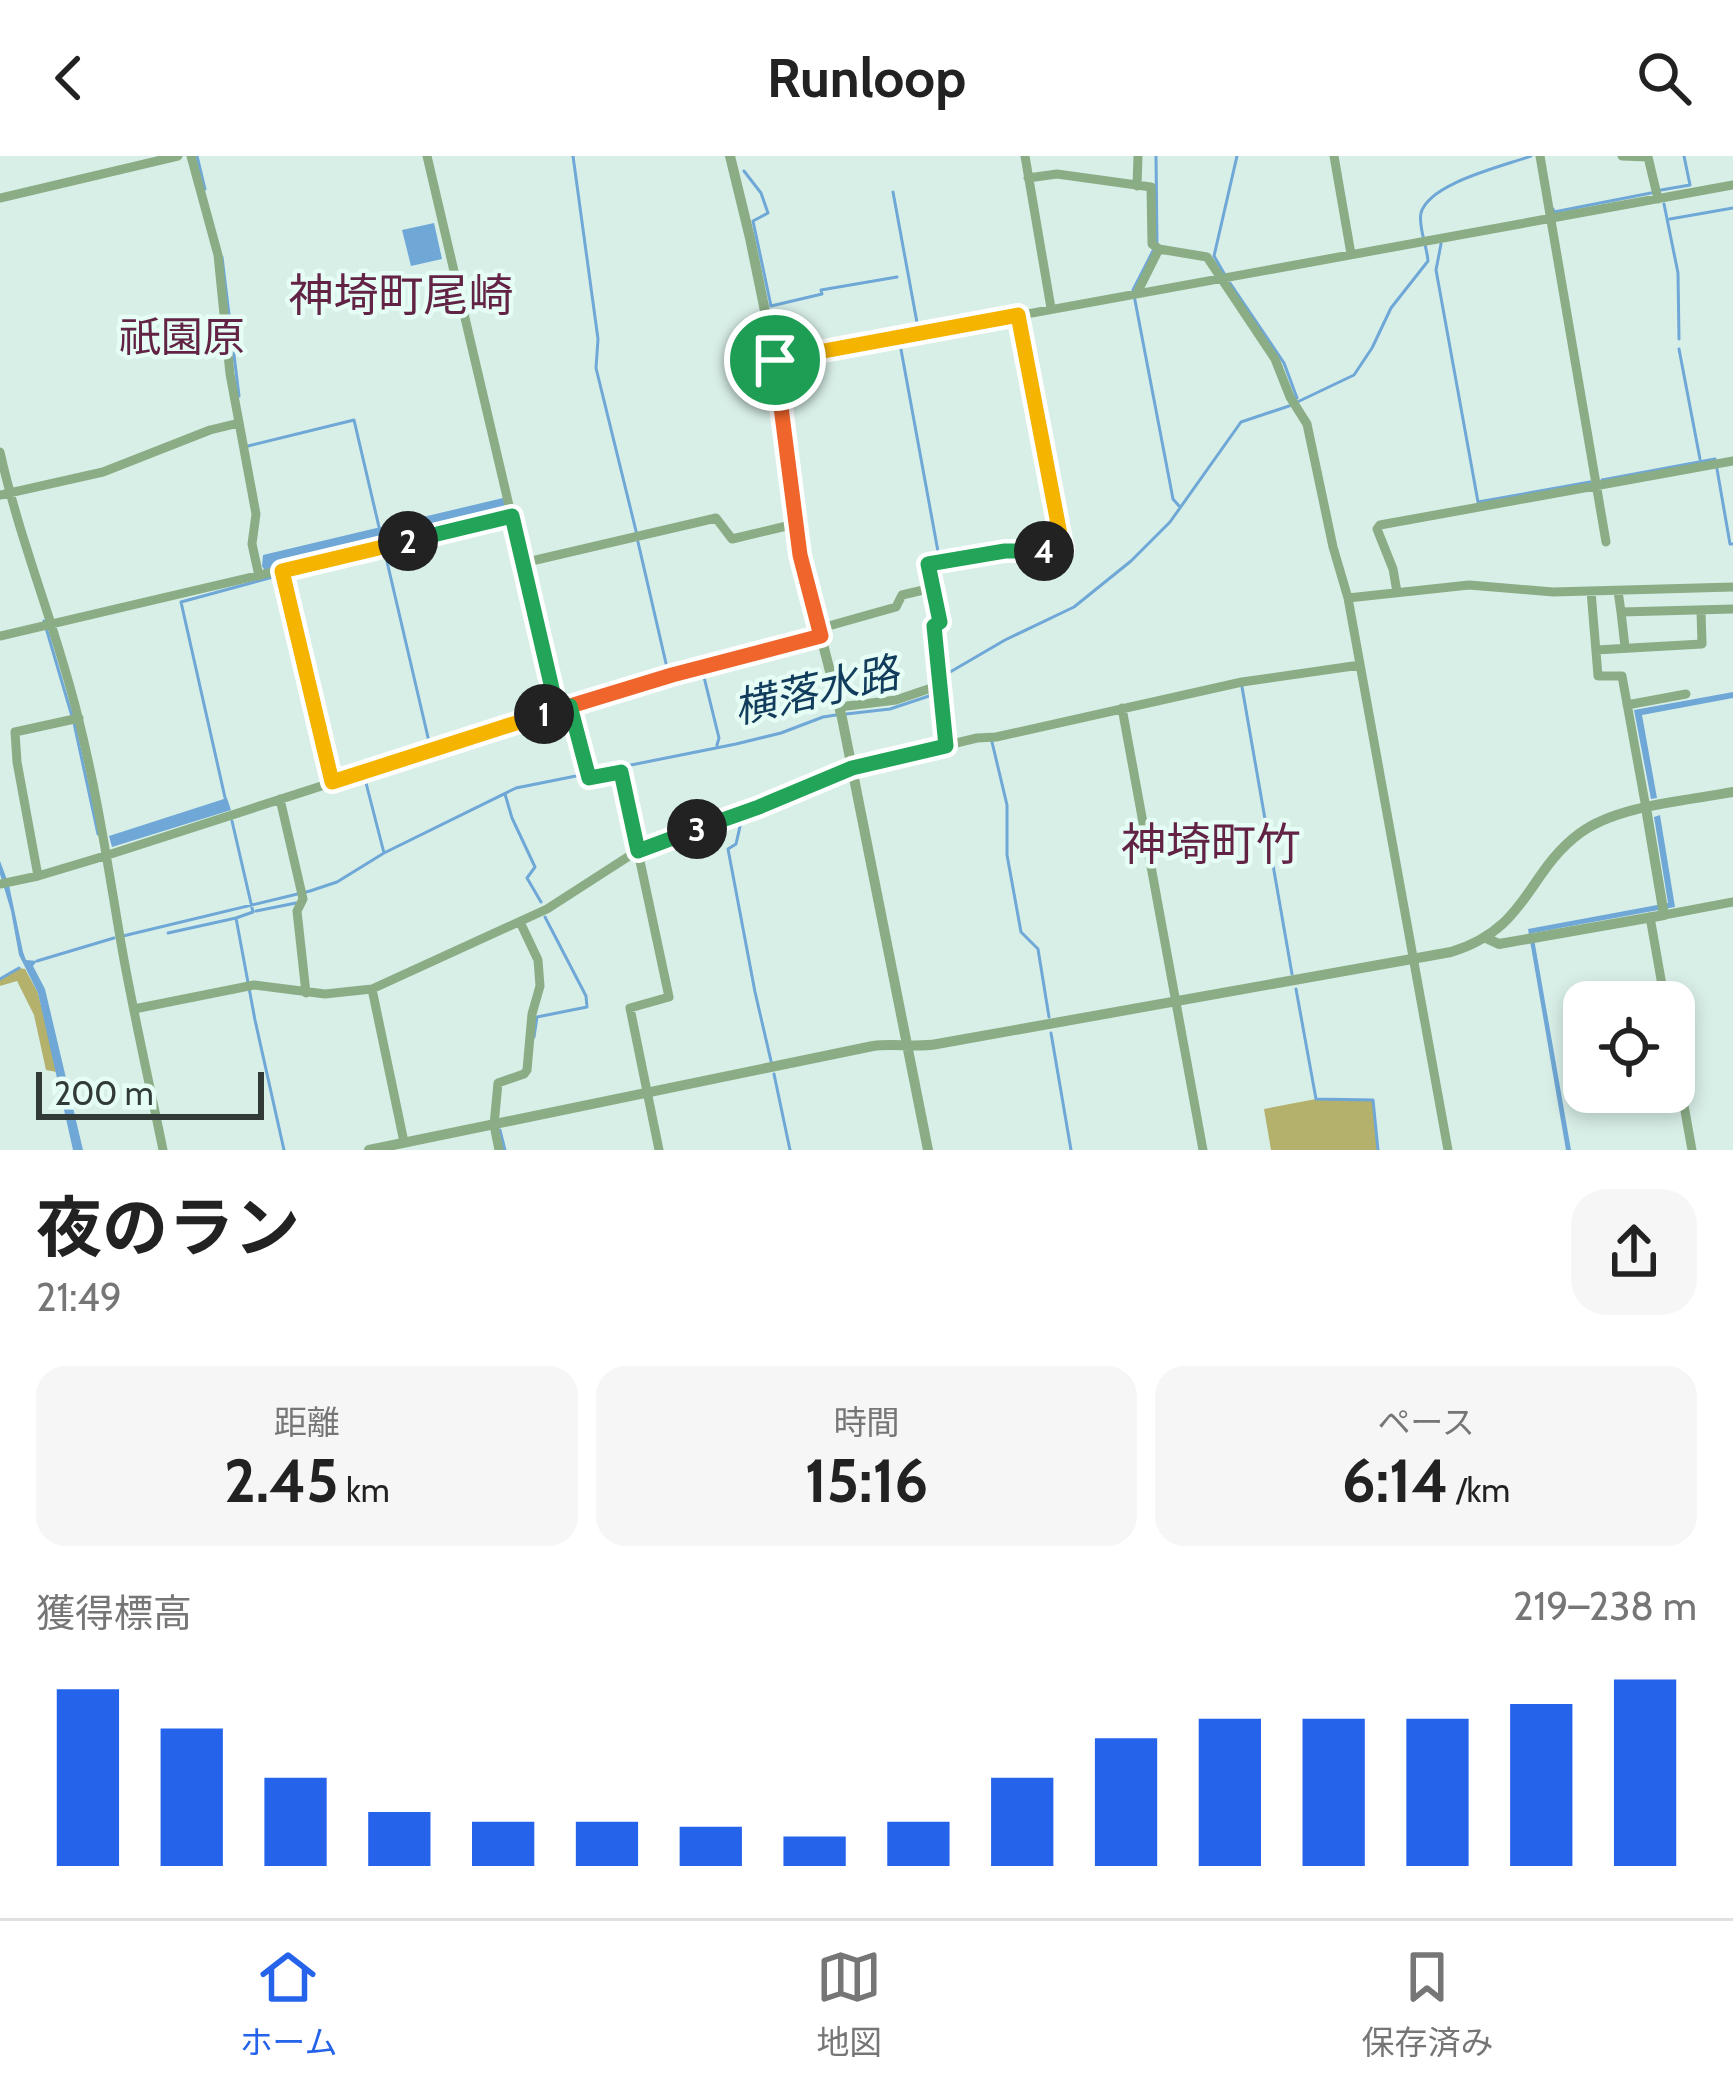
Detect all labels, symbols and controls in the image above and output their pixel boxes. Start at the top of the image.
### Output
icon: back [36,45,102,111]
text: Runloop [767,45,966,111]
icon: search [1631,45,1697,111]
district label: 神埼町尾崎 [288,268,514,322]
pin [724,309,826,411]
district label: 祇園原 [119,311,245,363]
icon: arrive [742,327,808,393]
pin: 2 [378,511,438,571]
text: 2 [399,521,417,561]
pin: 4 [1014,521,1074,581]
text: 4 [1034,531,1054,571]
water label: 横落水路 [728,645,907,734]
pin: 1 [514,684,574,744]
text: 1 [538,694,550,734]
pin: 3 [667,799,727,859]
text: 3 [688,809,706,849]
district label: 神埼町竹 [1121,817,1301,871]
map controls [1563,981,1695,1113]
button: locate [1563,981,1695,1113]
scale bar [36,1066,264,1119]
text: 200 m [54,1073,154,1113]
text: 夜のラン [36,1187,300,1268]
button: share [1571,1189,1697,1315]
text: 21:49 [36,1273,122,1321]
text: 距離 [274,1402,340,1442]
text: 時間 [833,1402,899,1442]
text: ペース [1377,1402,1475,1442]
text: 2.45 [224,1444,339,1517]
text: 15:16 [805,1444,928,1517]
text: 6:14 [1342,1444,1448,1517]
text: km [339,1470,390,1510]
text: /km [1448,1470,1510,1510]
text: 219–238 m [1513,1582,1697,1630]
text: 獲得標高 [36,1589,192,1637]
tab: ホーム [239,1944,338,2064]
tab: 地図 [816,1944,882,2064]
tab: 保存済み [1361,1944,1493,2064]

